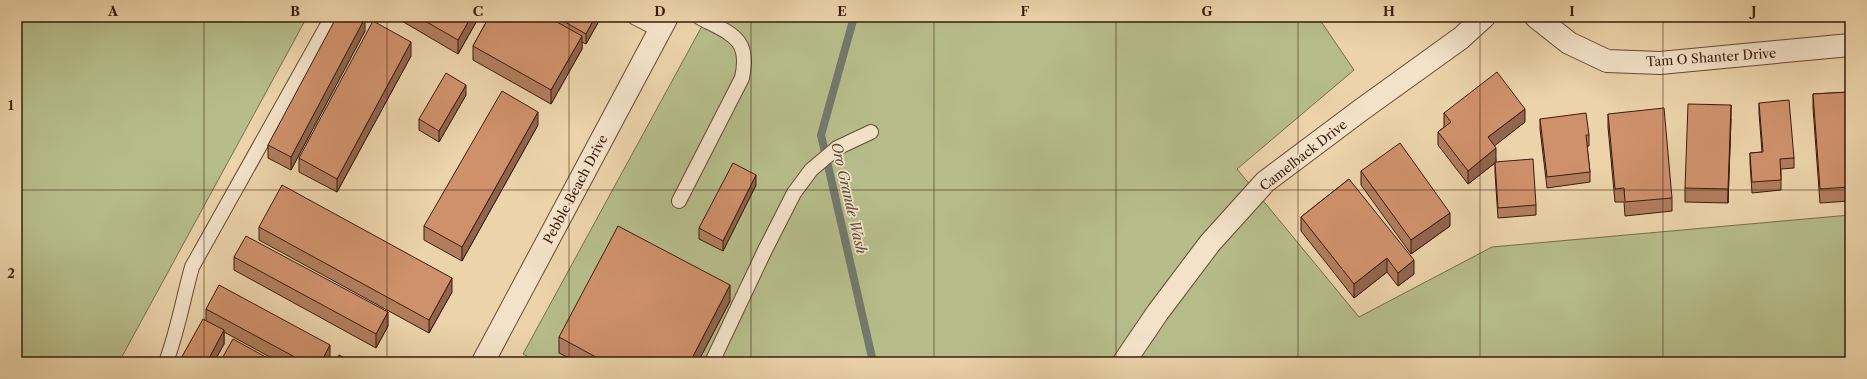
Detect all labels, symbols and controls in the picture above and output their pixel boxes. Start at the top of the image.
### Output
text: A [107,3,119,19]
text: B [290,3,300,19]
text: C [473,3,483,19]
text: D [654,3,666,19]
text: E [837,3,847,19]
text: F [1021,3,1030,19]
text: G [1201,3,1213,19]
text: H [1383,3,1395,19]
text: I [1569,3,1575,19]
text: J [1749,3,1757,19]
street label: Tam O Shanter Drive [1645,44,1777,70]
text: 1 [8,97,14,113]
street label: Camelback Drive [1256,116,1350,194]
street label: Pebble Beach Drive [539,132,611,246]
water label: Oro Grande Wash [827,140,871,256]
text: 2 [7,265,15,281]

